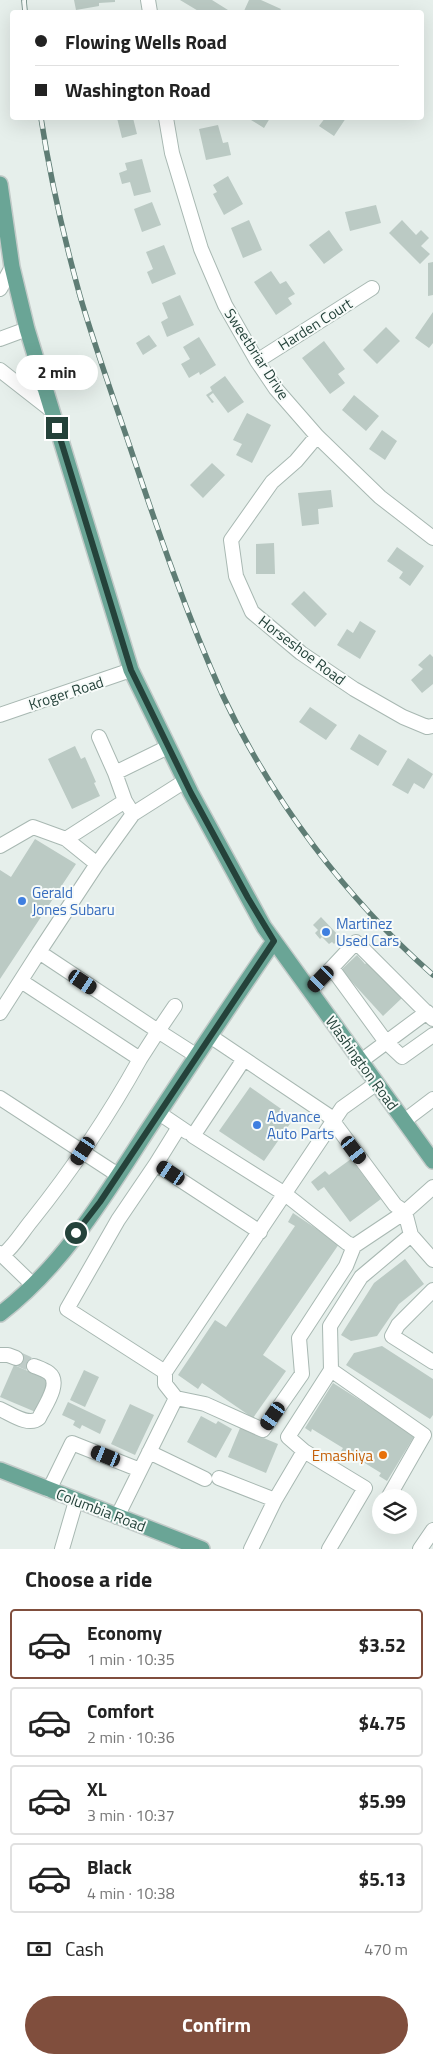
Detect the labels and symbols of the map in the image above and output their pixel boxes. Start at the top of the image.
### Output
street label: Harden Court [273,292,357,356]
street label: Sweetbriar Drive [219,304,295,404]
callout: 2 min [16,356,98,390]
route end [46,417,68,439]
street label: Horseshoe Road [254,610,350,690]
street label: Kroger Road [25,670,107,716]
place label: Gerald Jones Subaru [32,881,115,921]
marker: Gerald Jones Subaru [16,895,28,907]
place label: Martinez Used Cars [336,912,399,952]
marker: Martinez Used Cars [320,926,332,938]
car [305,963,336,995]
car [66,967,99,997]
street label: Washington Road [320,1011,404,1115]
place label: Advance Auto Parts [267,1105,334,1145]
marker: Advance Auto Parts [251,1119,263,1131]
car [68,1134,97,1168]
car [338,1134,369,1166]
car [154,1158,187,1188]
route start [65,1222,87,1244]
car [258,1399,287,1433]
car [89,1443,122,1469]
place label: Emashiya [312,1444,373,1467]
marker: Emashiya [377,1449,389,1461]
street label: Columbia Road [53,1482,149,1538]

